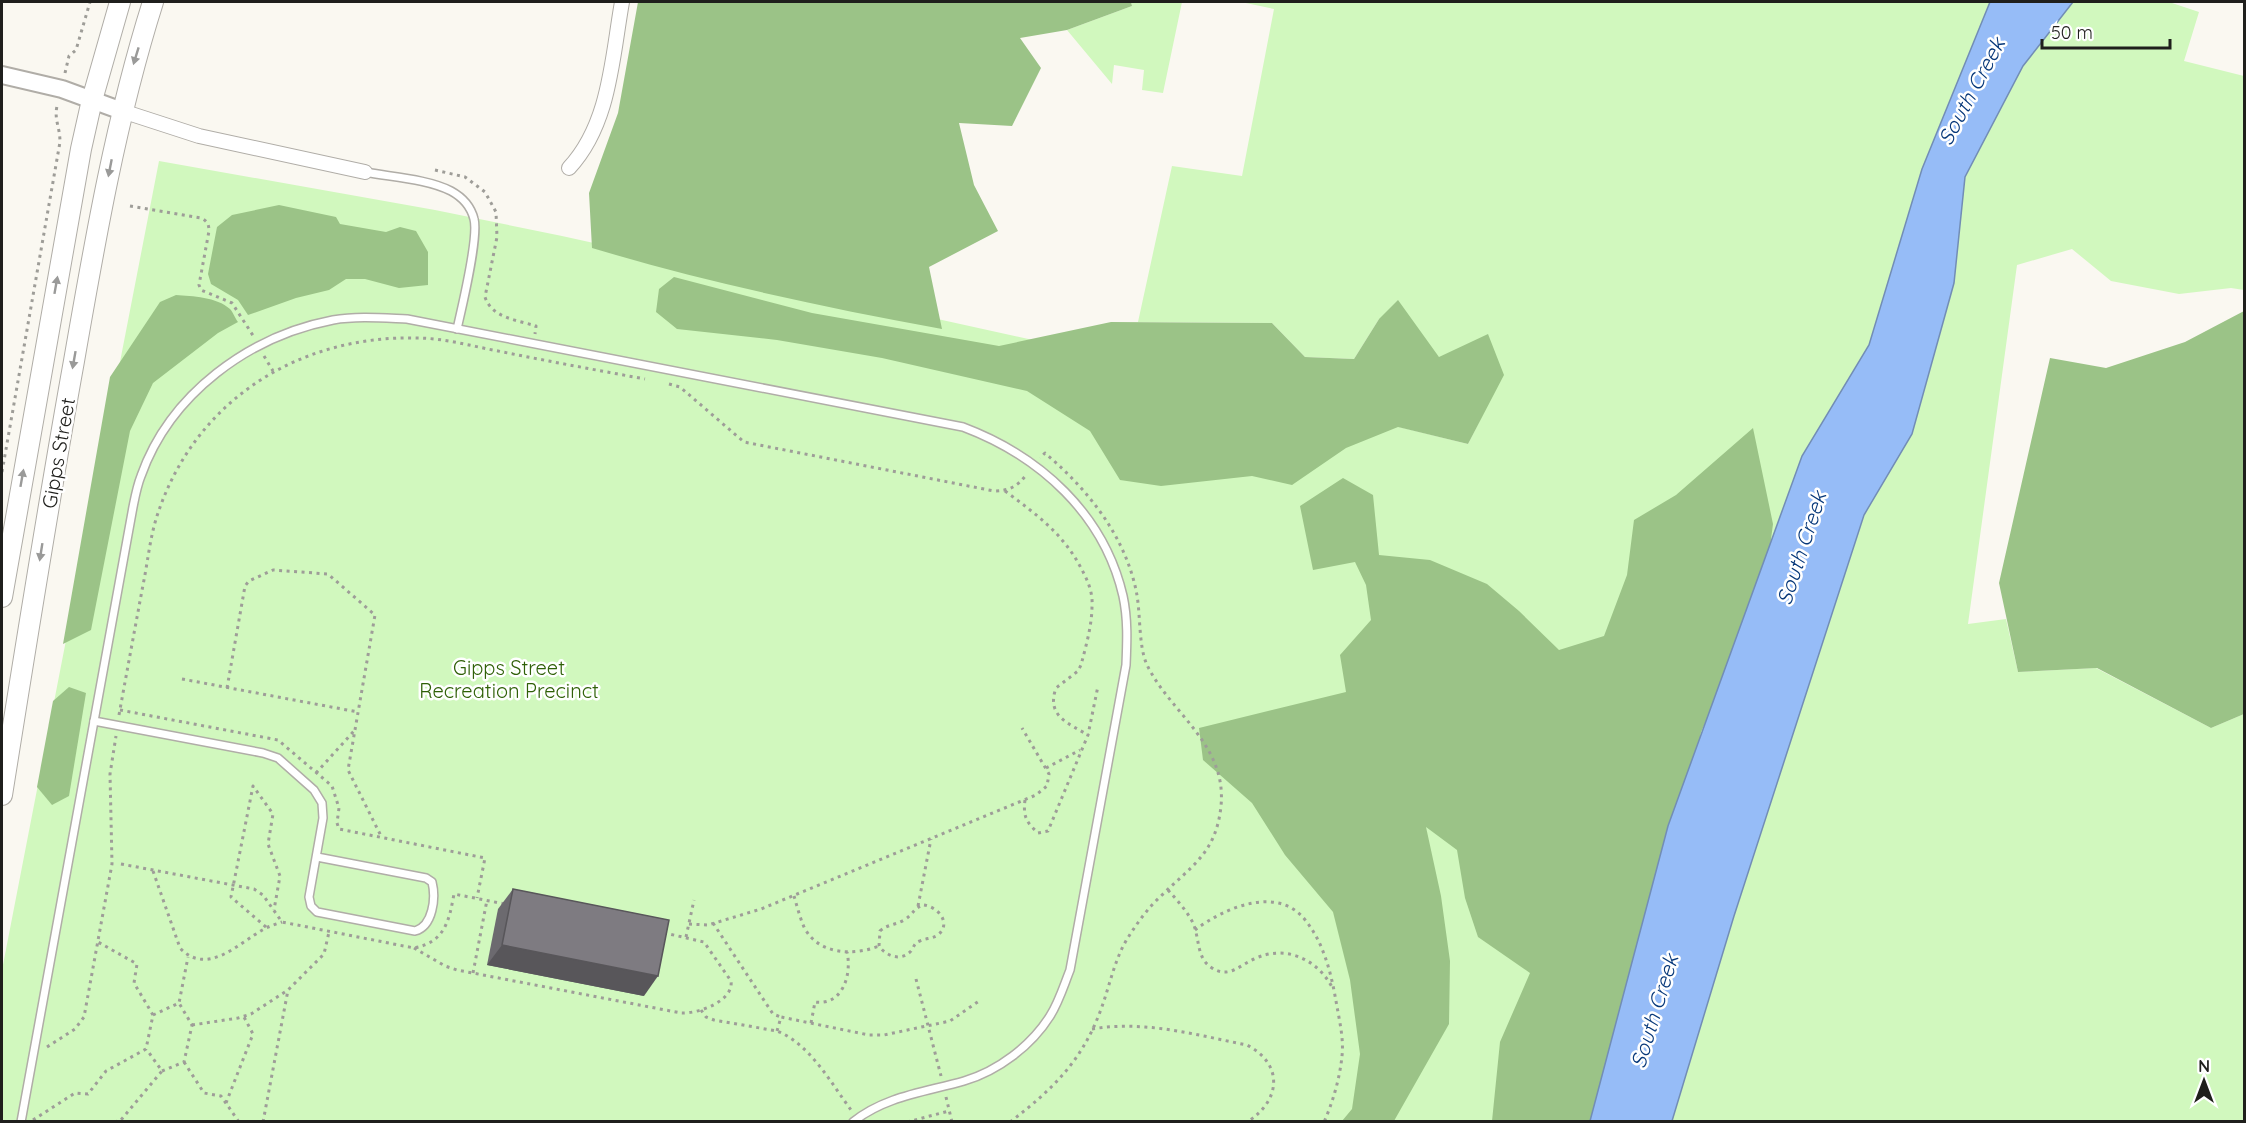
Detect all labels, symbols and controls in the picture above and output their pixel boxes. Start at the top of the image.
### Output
scale bar [2042,12,2170,50]
text: 50 m [2051,21,2093,44]
water label: South Creek [1932,31,2011,149]
one-way arrow [131,47,140,65]
one-way arrow [105,159,114,178]
one-way arrow [52,276,61,295]
one-way arrow [69,351,78,370]
street label: Gipps Street [36,396,80,510]
one-way arrow [18,468,27,487]
water label: South Creek [1770,486,1832,608]
one-way arrow [37,543,46,562]
park label: Gipps Street Recreation Precinct [419,655,599,703]
water label: South Creek [1624,949,1684,1071]
north arrow [2174,1051,2234,1111]
text: N [2198,1056,2210,1076]

